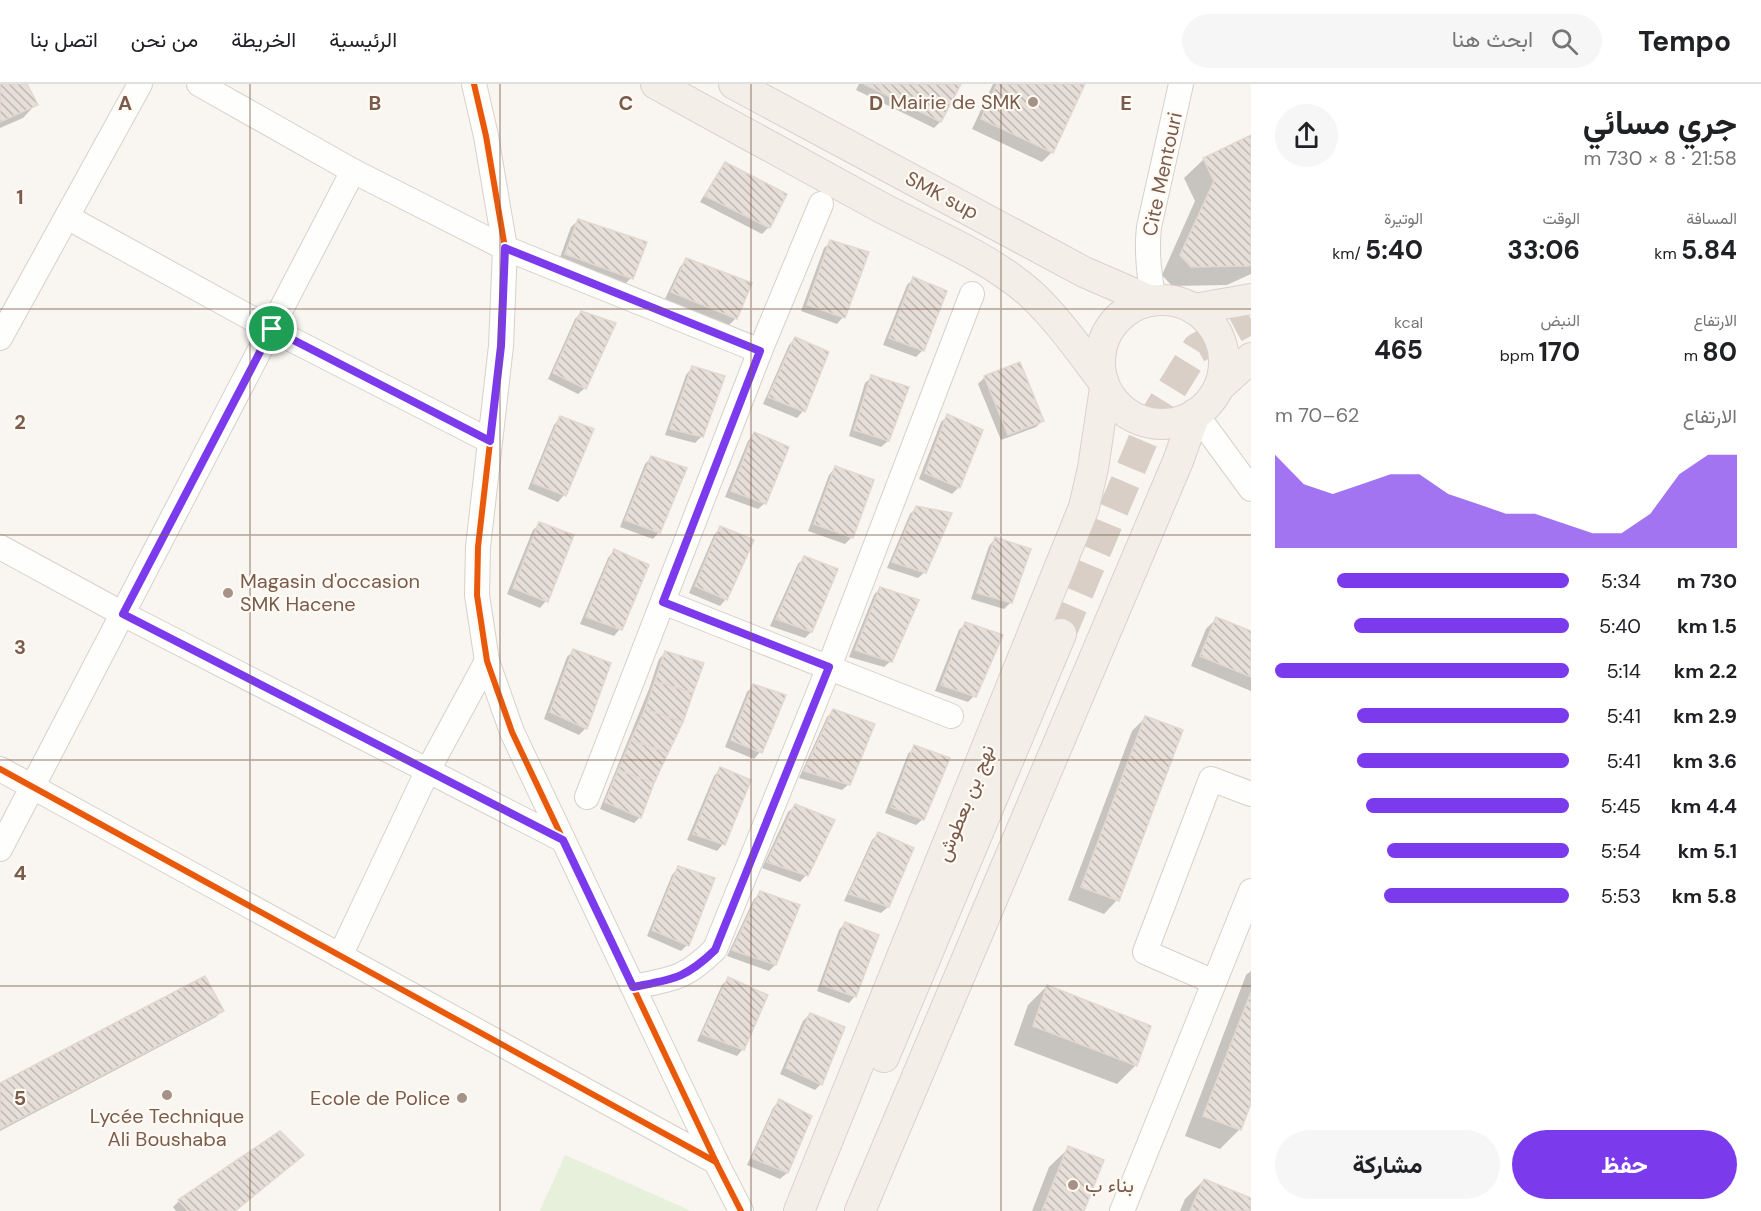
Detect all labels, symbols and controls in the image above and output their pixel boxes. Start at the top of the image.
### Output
search box [1182,14,1602,68]
text: Tempo [1638,23,1731,60]
text: ابحث هنا [1452,25,1533,54]
icon: search [1548,25,1581,58]
text: اتصل بنا [30,26,98,54]
text: من نحن [131,26,198,54]
text: الخريطة [231,26,296,54]
text: الرئيسية [329,26,397,54]
place label: Mairie de SMK [890,89,1021,115]
text: A [118,90,132,116]
text: B [369,90,381,116]
text: C [619,90,633,116]
text: D [869,90,883,116]
text: E [1120,90,1132,116]
marker: Mairie de SMK [1026,95,1040,109]
text: جري مسائي [1583,101,1737,144]
button: share [1275,104,1338,167]
street label: Cite Mentouri [1136,110,1188,238]
text: 21:58 · 8 × 730 m [1584,145,1737,171]
street label: SMK sup [901,165,983,225]
text: 1 [16,184,24,210]
text: الوتيرة [1384,208,1423,229]
text: الوقت [1542,208,1580,229]
text: المسافة [1686,208,1737,229]
text: 5:40 [1365,233,1423,267]
text: 33:06 [1507,233,1580,267]
text: 5.84 [1681,233,1737,267]
text: /km [1332,243,1365,264]
text: km [1654,243,1681,264]
pin [246,303,297,354]
text: النبض [1540,310,1580,331]
text: الارتفاع [1694,310,1737,331]
icon: arrive [255,312,288,345]
text: kcal [1394,312,1423,333]
text: 465 [1374,333,1423,367]
text: 170 [1538,335,1580,369]
text: 80 [1702,335,1737,369]
text: bpm [1500,345,1538,366]
text: m [1684,345,1702,366]
text: 62–70 m [1275,402,1359,428]
text: الارتفاع [1683,403,1737,429]
text: 2 [14,409,26,435]
place label: Magasin d'occasion SMK Hacene [240,568,420,617]
text: 5:34 [1601,568,1641,594]
text: 730 m [1677,568,1737,594]
marker: Magasin d'occasion SMK Hacene [221,586,235,600]
text: 5:40 [1599,613,1641,639]
text: 1.5 km [1677,613,1737,639]
text: 3 [14,634,26,660]
text: 5:14 [1606,658,1641,684]
text: 2.2 km [1674,658,1737,684]
text: 5:41 [1606,703,1641,729]
text: 2.9 km [1673,703,1737,729]
street label: نهج بن بعطوش [930,741,1001,866]
text: 5:41 [1606,748,1641,774]
text: 3.6 km [1673,748,1737,774]
text: 5:45 [1600,793,1641,819]
text: 4.4 km [1671,793,1737,819]
text: 5:54 [1600,838,1641,864]
text: 5.1 km [1678,838,1737,864]
text: 4 [14,860,27,886]
text: 5:53 [1601,883,1641,909]
text: 5.8 km [1672,883,1737,909]
text: 5 [14,1085,26,1111]
place label: Ecole de Police [310,1085,450,1111]
marker: Lycée Technique Ali Boushaba [160,1088,174,1102]
marker: Ecole de Police [455,1091,469,1105]
place label: Lycée Technique Ali Boushaba [90,1103,244,1152]
button: مشاركة [1275,1130,1500,1199]
button: حفظ [1512,1130,1737,1199]
place label: بناء ب [1085,1172,1134,1198]
marker: بناء ب [1066,1178,1080,1192]

